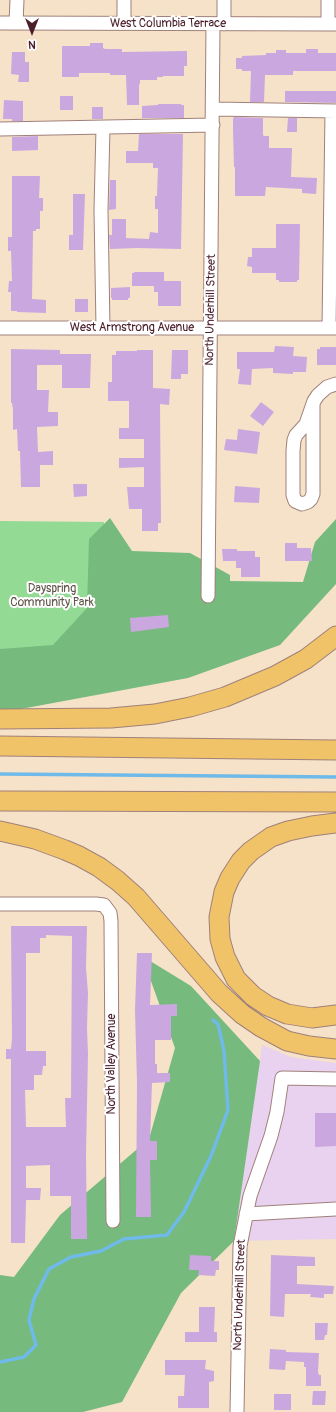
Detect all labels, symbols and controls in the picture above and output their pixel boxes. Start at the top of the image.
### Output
north arrow [12,12,52,52]
street label: West Columbia Terrace [110,17,226,31]
text: N [28,38,36,51]
street label: North Underhill Street [203,254,219,366]
street label: West Armstrong Avenue [70,321,194,335]
park label: Dayspring Community Park [10,582,94,610]
street label: North Valley Avenue [105,1014,119,1114]
street label: North Underhill Street [231,1239,249,1351]

